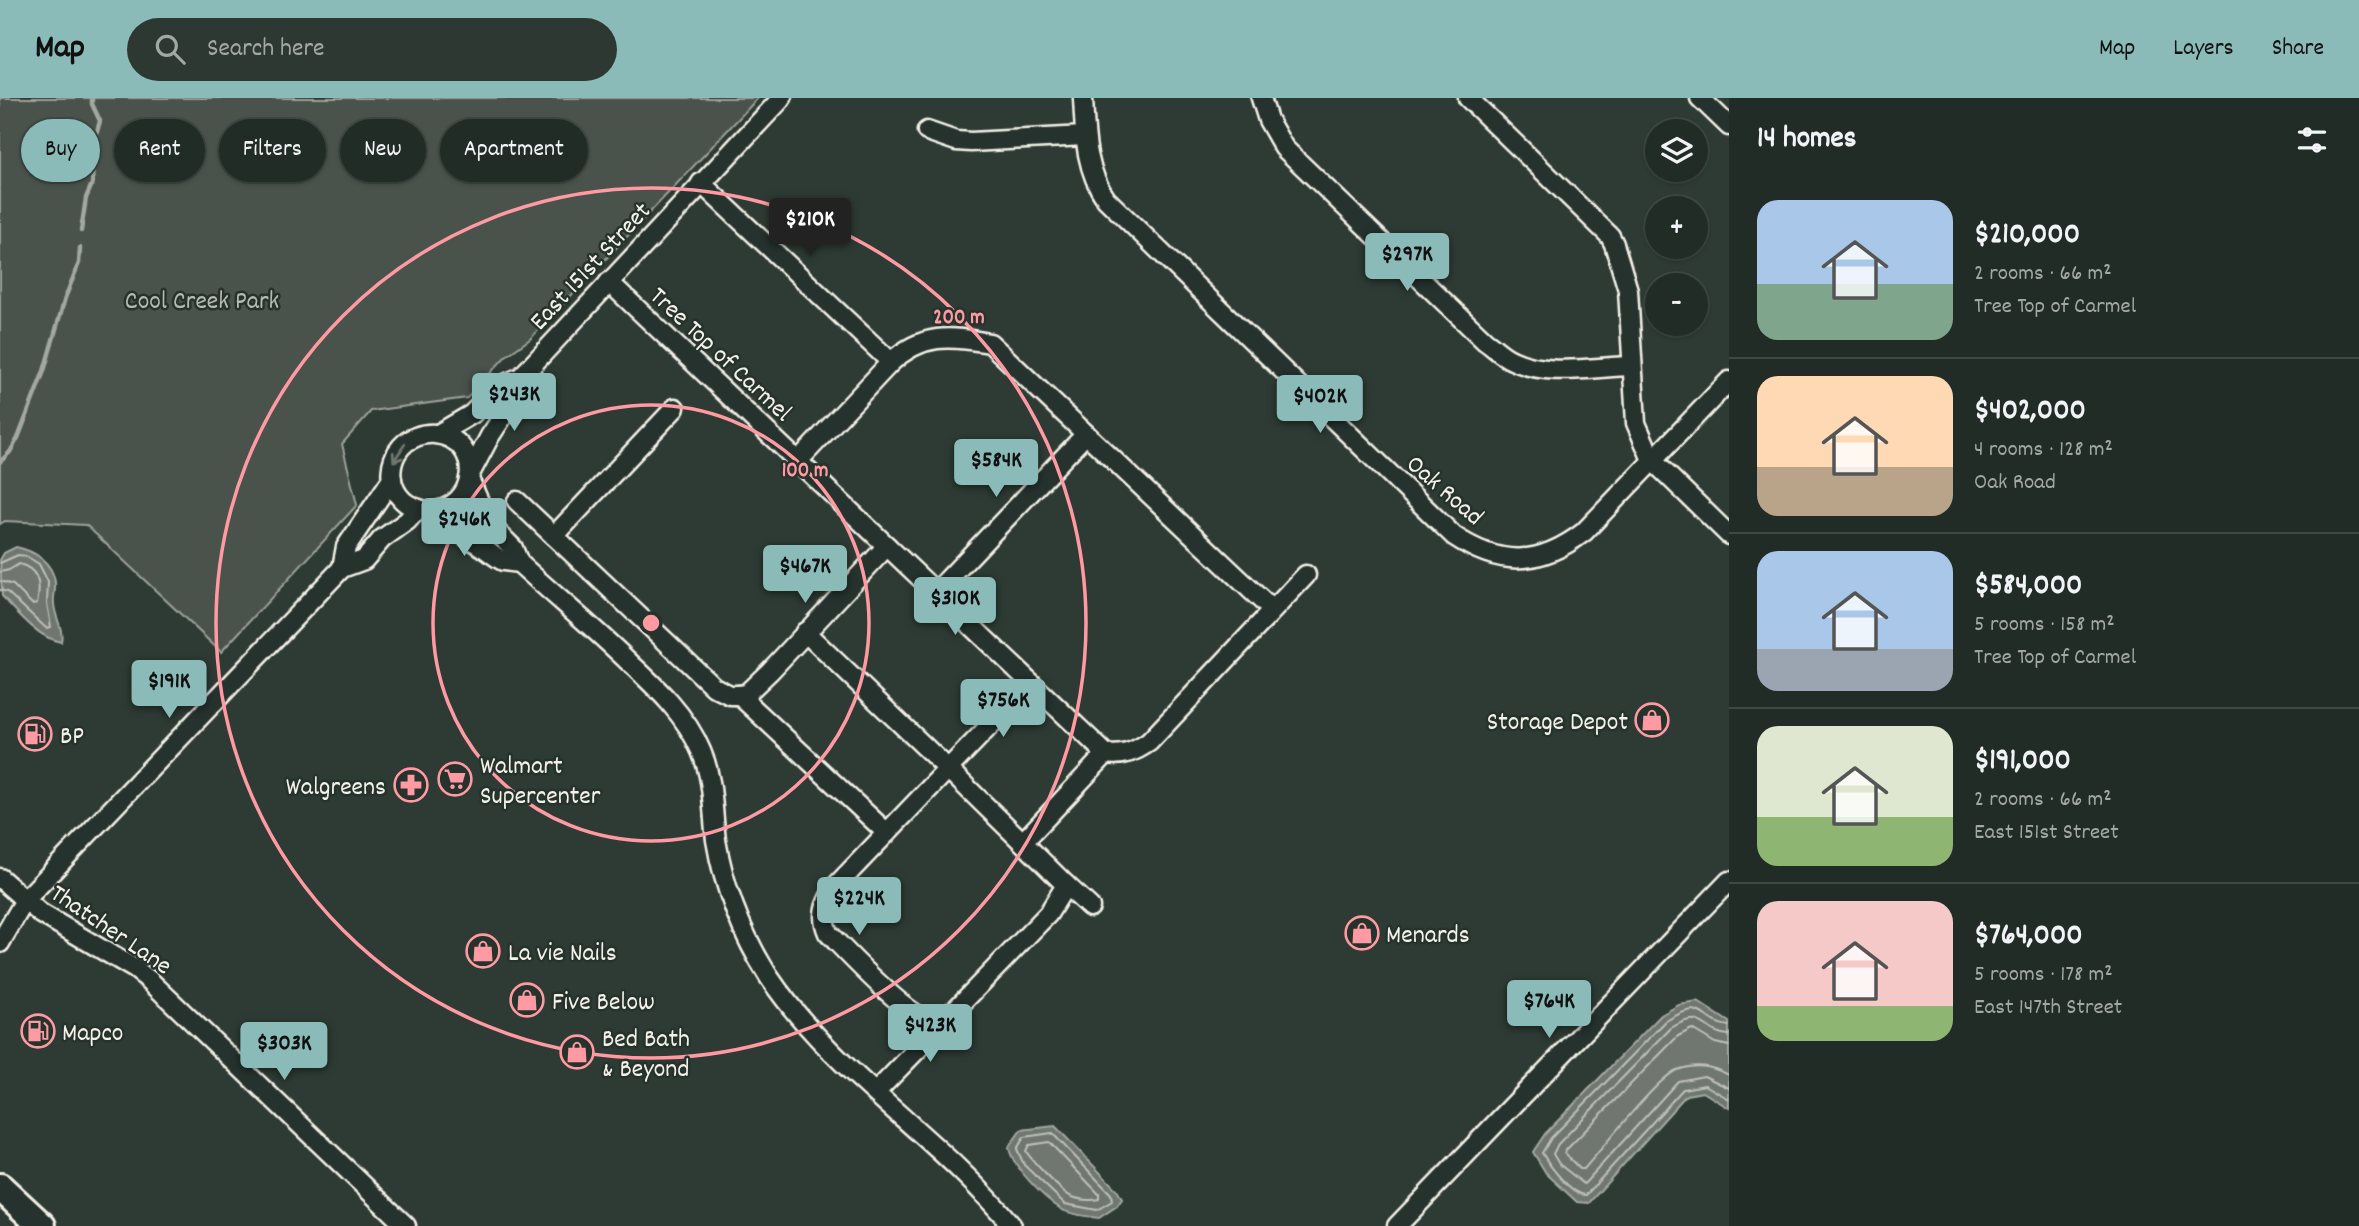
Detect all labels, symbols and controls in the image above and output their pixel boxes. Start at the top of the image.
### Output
search box [127,18,617,81]
text: Map [35,26,85,73]
icon: search [151,30,189,68]
text: Search here [207,31,325,68]
text: Map [2099,32,2135,66]
text: Layers [2173,32,2234,66]
text: Share [2272,32,2324,66]
chip: Buy [21,119,100,182]
chip: Rent [114,119,205,182]
chip: Filters [219,119,326,182]
chip: New [340,119,426,182]
chip: Apartment [440,119,588,182]
map controls [1645,119,1708,336]
button: layers [1645,119,1708,182]
text: 14 homes [1757,119,1856,162]
icon: filters [2293,121,2331,159]
street label: East 151st Street [522,195,661,340]
button: + [1645,196,1708,259]
pin: $210K [761,198,859,258]
text: $210K [785,204,835,237]
text: $210,000 [1974,215,2080,258]
icon: home [1813,228,1897,312]
pin: $297K [1358,234,1456,293]
text: $297K [1381,239,1433,272]
text: 2 rooms · 66 m² [1974,258,2112,291]
button: − [1645,273,1708,336]
street label: Tree Top of Carmel [640,280,799,432]
park label: Cool Creek Park [125,284,279,321]
text: Tree Top of Carmel [1974,291,2136,324]
text: 200 m [933,304,985,334]
pin: $243K [465,374,563,433]
pin: $402K [1271,376,1369,435]
text: $243K [488,379,540,412]
text: $402K [1293,381,1347,414]
text: $402,000 [1974,391,2086,434]
icon: home [1813,404,1897,488]
text: 4 rooms · 128 m² [1974,434,2113,467]
pin: $584K [947,440,1045,499]
one-way arrow [392,443,407,462]
text: $584K [970,445,1022,478]
street label: Oak Road [1397,447,1491,536]
text: 100 m [782,457,828,487]
text: Oak Road [1974,467,2056,500]
pin: $246K [415,498,513,558]
text: $246K [437,504,491,537]
pin: $467K [756,546,854,605]
text: $467K [779,551,831,584]
text: $584,000 [1974,566,2082,609]
pin: $310K [906,578,1004,637]
icon: home [1813,579,1897,663]
text: $310K [930,583,980,616]
text: 5 rooms · 158 m² [1974,609,2115,642]
centre of rings [639,611,663,635]
text: Tree Top of Carmel [1974,642,2136,675]
pin: $191K [120,660,218,720]
text: $191K [148,666,190,699]
pin: $756K [954,680,1052,739]
text: $756K [976,685,1030,718]
shop icon: Storage Depot [1633,701,1671,739]
place label: Storage Depot [1487,705,1628,742]
fuel station icon: BP [16,715,54,753]
place label: BP [60,719,84,756]
text: $191,000 [1974,741,2071,784]
place label: Walmart Supercenter [480,749,601,816]
icon: home [1813,754,1897,838]
supermarket icon: Walmart Supercenter [436,760,474,798]
pharmacy icon: Walgreens [392,766,430,804]
place label: Walgreens [286,770,386,807]
text: 2 rooms · 66 m² [1974,784,2112,817]
text: East 151st Street [1974,817,2119,850]
street label: Thatcher Lane [42,876,178,985]
pin: $224K [810,878,908,937]
text: $224K [833,883,885,916]
shop icon: Menards [1343,914,1381,952]
text: $764,000 [1974,916,2083,959]
place label: Menards [1386,918,1470,955]
icon: home [1813,929,1897,1013]
shop icon: La vie Nails [464,932,502,970]
place label: La vie Nails [508,936,617,973]
text: 5 rooms · 178 m² [1974,959,2113,992]
shop icon: Five Below [508,981,546,1019]
pin: $764K [1500,981,1598,1040]
place label: Five Below [552,985,655,1022]
text: $764K [1523,986,1575,1019]
text: East 147th Street [1974,992,2122,1025]
pin: $423K [881,1004,979,1064]
text: $423K [904,1010,956,1043]
fuel station icon: Mapco [19,1012,57,1050]
place label: Mapco [62,1016,123,1053]
place label: Bed Bath & Beyond [602,1022,690,1089]
pin: $303K [235,1023,333,1082]
text: $303K [256,1028,312,1061]
shop icon: Bed Bath & Beyond [558,1033,596,1071]

